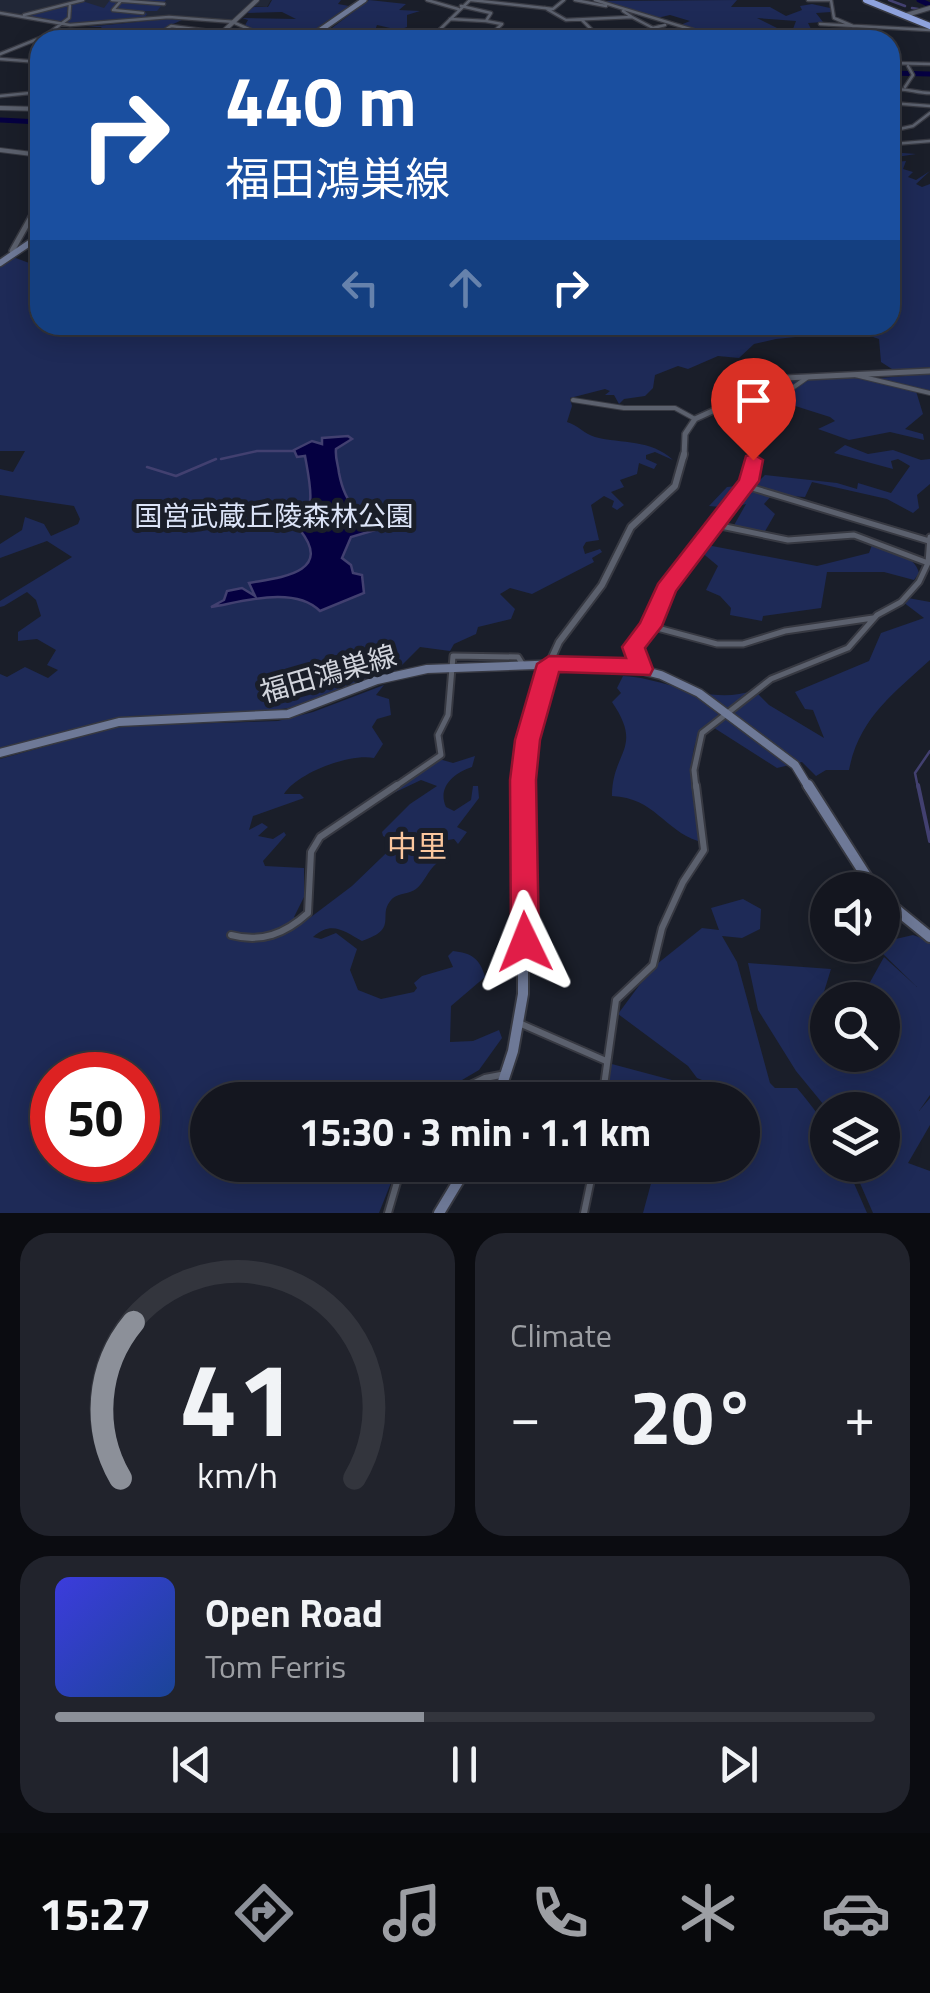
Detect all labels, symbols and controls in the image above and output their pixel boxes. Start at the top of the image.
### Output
text: 440 m [225,47,417,153]
icon: right [60,70,190,200]
text: 福田鴻巣線 [225,144,450,212]
icon: left [333,260,388,315]
icon: ahead [438,260,493,315]
icon: right [543,260,598,315]
pin [711,358,796,461]
icon: arrive [726,373,781,428]
park label: 国営武蔵丘陵森林公園 [134,494,414,537]
street label: 福田鴻巣線 [255,633,401,713]
district label: 中里 [387,823,447,869]
map controls [810,872,900,1182]
button: sound [810,872,900,962]
position arrow [473,890,577,994]
button: search [810,982,900,1072]
speed limit sign: 50 [30,1052,160,1182]
button: layers [810,1092,900,1182]
text: 15:30 · 3 min · 1.1 km [299,1103,651,1161]
text: Climate [510,1311,612,1359]
text: 41 [179,1318,296,1476]
text: 20° [629,1359,756,1473]
text: − [510,1374,541,1457]
text: + [844,1374,875,1457]
text: km/h [197,1447,278,1502]
text: Open Road [205,1584,383,1642]
text: Tom Ferris [205,1642,346,1690]
icon: previous [164,1737,219,1792]
icon: pause [437,1737,492,1792]
icon: next [711,1737,766,1792]
icon: directions [229,1878,299,1948]
icon: music [377,1878,447,1948]
icon: phone [525,1878,595,1948]
icon: climate [673,1878,743,1948]
icon: car [821,1878,891,1948]
text: 15:27 [39,1879,151,1947]

